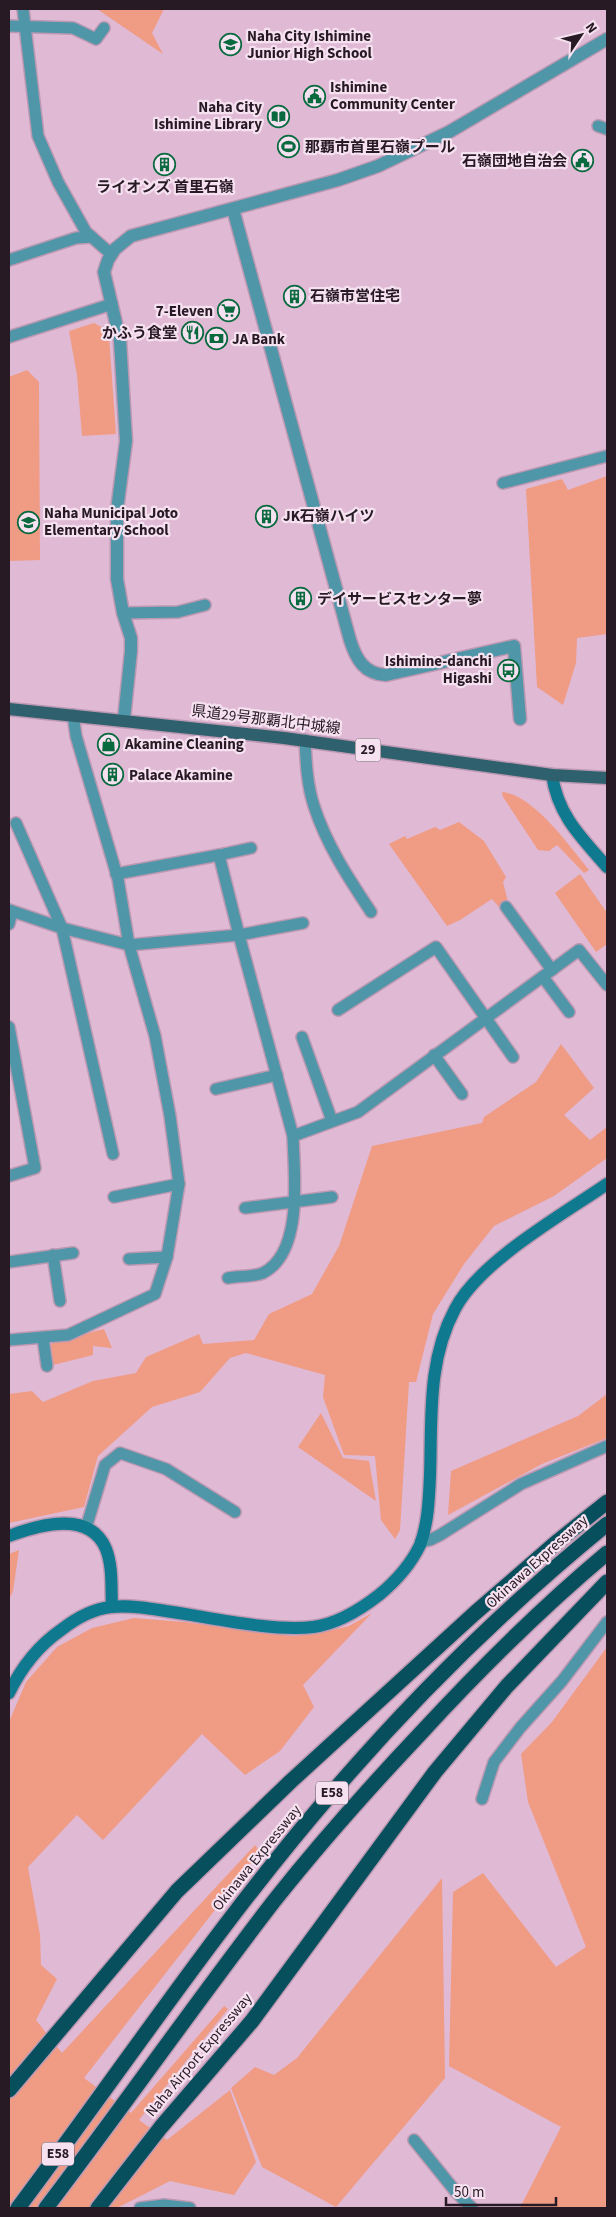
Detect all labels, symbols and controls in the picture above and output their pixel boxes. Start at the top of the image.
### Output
north arrow [556,10,606,60]
text: N [580,19,602,38]
place label: Naha City Ishimine Junior High School [247,26,373,64]
school or university icon: Naha City Ishimine Junior High School [219,33,243,57]
place label: Ishimine Community Center [330,77,455,115]
public building icon: Ishimine Community Center [302,84,326,108]
place label: Naha City Ishimine Library [154,97,262,135]
library icon: Naha City Ishimine Library [266,104,290,128]
sports icon: 那覇市首里石嶺プール [277,135,301,159]
place label: 那覇市首里石嶺プール [305,137,455,158]
public building icon: 石嶺団地自治会 [571,149,595,173]
place label: 石嶺団地自治会 [462,151,567,172]
building icon: ライオンズ 首里石嶺 [153,152,177,176]
place label: ライオンズ 首里石嶺 [96,177,234,198]
building icon: 石嶺市営住宅 [282,284,306,308]
place label: 石嶺市営住宅 [310,286,400,307]
supermarket icon: 7-Eleven [217,299,241,323]
place label: 7-Eleven [156,301,213,322]
restaurant icon: かふう食堂 [181,321,205,345]
place label: かふう食堂 [102,323,177,344]
bank icon: JA Bank [204,327,228,351]
place label: JA Bank [232,329,286,350]
place label: Naha Municipal Joto Elementary School [44,503,178,541]
building icon: JK石嶺ハイツ [255,504,279,528]
place label: JK石嶺ハイツ [283,506,375,527]
school or university icon: Naha Municipal Joto Elementary School [16,510,40,534]
building icon: デイサービスセンター夢 [289,587,313,611]
place label: デイサービスセンター夢 [317,589,482,610]
place label: Ishimine-danchi Higashi [385,651,492,689]
bus stop icon: Ishimine-danchi Higashi [496,658,520,682]
street label: 県道29号那覇北中城線 [190,700,342,740]
shop icon: Akamine Cleaning [97,732,121,756]
place label: Akamine Cleaning [124,734,244,755]
road number: 29 [356,738,380,762]
building icon: Palace Akamine [101,763,125,787]
place label: Palace Akamine [129,765,233,786]
street label: Okinawa Expressway [481,1510,593,1614]
road number: E58 [316,1782,348,1805]
street label: Okinawa Expressway [208,1801,306,1915]
street label: Naha Airport Expressway [141,1989,257,2121]
road number: E58 [42,2142,74,2166]
scale bar [446,2174,556,2206]
text: 50 m [454,2182,484,2203]

